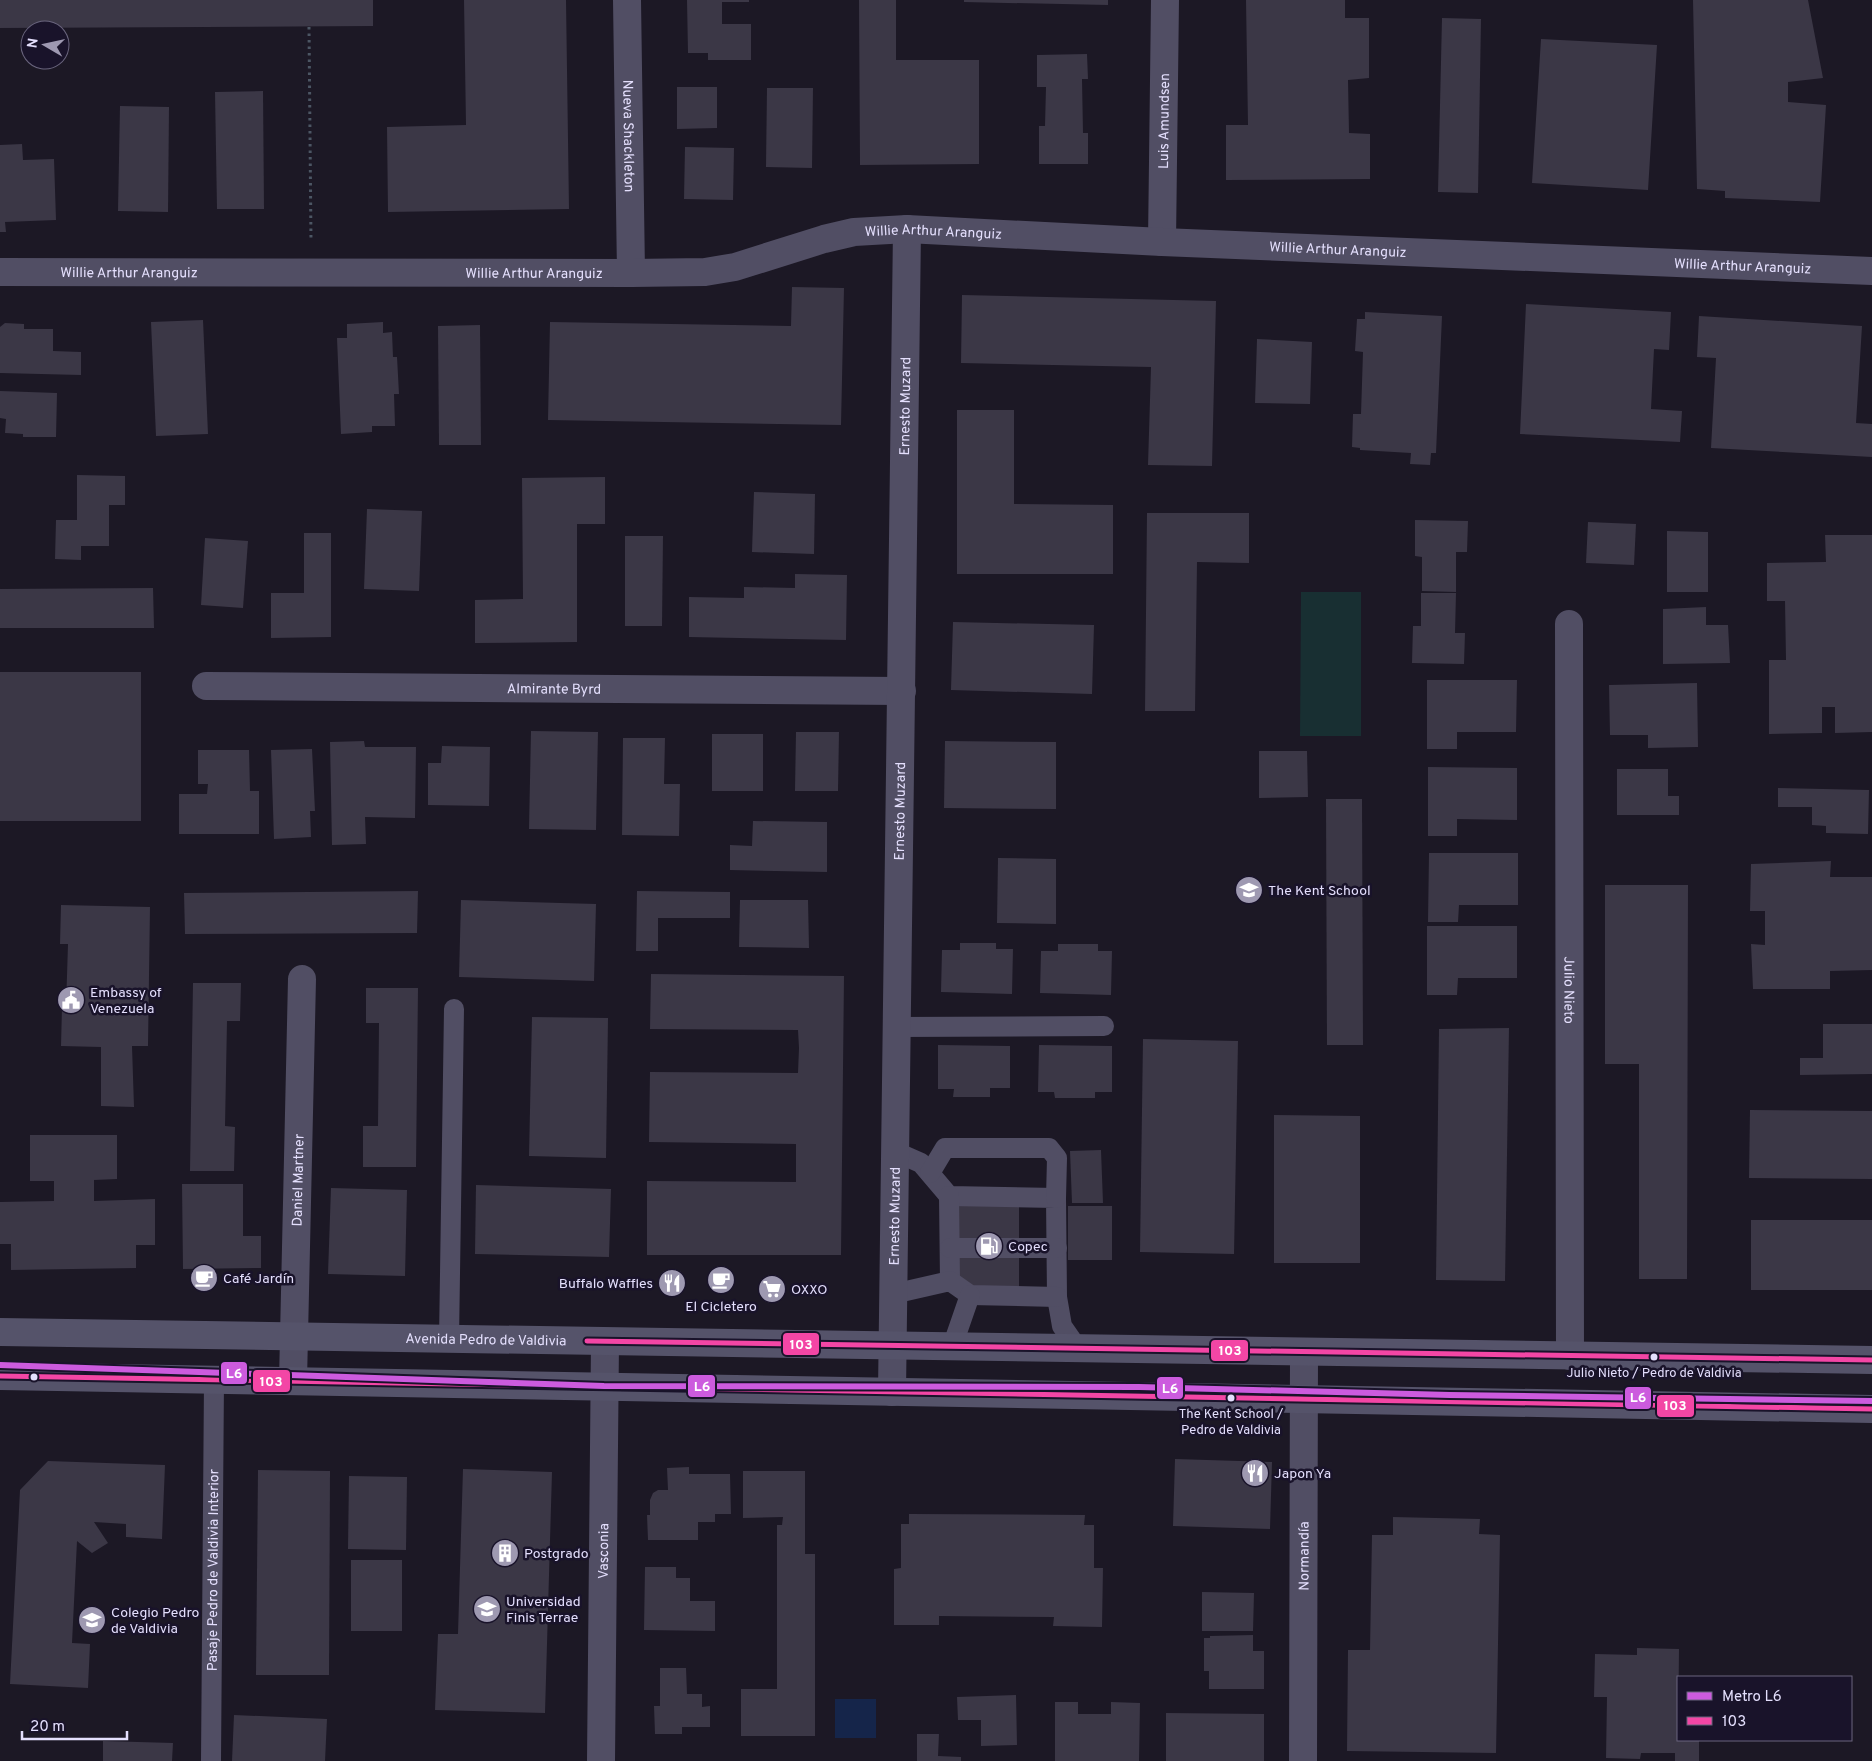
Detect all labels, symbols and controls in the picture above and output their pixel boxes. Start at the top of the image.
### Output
north arrow [20,20,70,70]
text: N [24,37,43,50]
street label: Luis Amundsen [1156,73,1174,169]
street label: Nueva Shackleton [618,79,637,193]
street label: Willie Arthur Aranguiz [864,222,1002,244]
street label: Willie Arthur Aranguiz [1269,239,1407,262]
street label: Willie Arthur Aranguiz [1673,256,1812,279]
street label: Willie Arthur Aranguiz [60,265,198,282]
street label: Willie Arthur Aranguiz [465,266,603,283]
street label: Ernesto Muzard [897,357,915,456]
street label: Almirante Byrd [507,681,601,699]
street label: Ernesto Muzard [892,762,910,861]
school or university icon: The Kent School [1234,875,1264,905]
place label: The Kent School [1268,883,1371,900]
street label: Julio Nieto [1559,956,1577,1024]
public building icon: Embassy of Venezuela [56,985,86,1015]
place label: Embassy of Venezuela [90,985,162,1018]
street label: Daniel Martner [289,1133,309,1227]
street label: Ernesto Muzard [887,1167,905,1265]
fuel station icon: Copec [974,1231,1004,1261]
place label: Copec [1008,1239,1048,1256]
cafe icon: Café Jardín [189,1263,219,1293]
cafe icon: El Cicletero [706,1265,736,1295]
restaurant icon: Buffalo Waffles [657,1268,687,1298]
place label: Café Jardín [223,1271,294,1288]
supermarket icon: OXXO [757,1274,787,1304]
place label: Buffalo Waffles [559,1276,653,1293]
place label: OXXO [791,1282,828,1299]
place label: El Cicletero [685,1299,757,1316]
street label: Avenida Pedro de Valdivia [405,1331,567,1350]
line badge: 103 [782,1332,820,1356]
text: 103 [789,1337,813,1354]
line badge: 103 [1210,1339,1249,1362]
text: 103 [1218,1343,1242,1360]
marker: Julio Nieto / Pedro de Valdivia [1649,1352,1659,1362]
line badge: L6 [220,1361,248,1385]
text: L6 [226,1366,242,1383]
place label: Julio Nieto / Pedro de Valdivia [1566,1366,1742,1382]
line badge: 103 [252,1369,291,1393]
unlabelled marker [29,1372,39,1382]
text: 103 [259,1374,283,1391]
line badge: L6 [687,1374,716,1398]
line badge: L6 [1156,1376,1184,1400]
text: L6 [694,1379,710,1396]
text: L6 [1162,1381,1178,1398]
line badge: L6 [1624,1386,1652,1410]
text: L6 [1630,1390,1646,1407]
marker: The Kent School / Pedro de Valdivia [1226,1393,1236,1403]
line badge: 103 [1656,1394,1695,1418]
text: 103 [1663,1398,1687,1415]
place label: The Kent School / Pedro de Valdivia [1179,1407,1284,1439]
restaurant icon: Japon Ya [1240,1458,1270,1488]
place label: Japon Ya [1274,1466,1331,1483]
street label: Pasaje Pedro de Valdivia Interior [205,1468,223,1671]
street label: Normandía [1296,1521,1314,1591]
street label: Vasconia [596,1523,613,1579]
building icon: Postgrado [490,1538,520,1568]
place label: Postgrado [524,1546,589,1563]
school or university icon: Universidad Finis Terrae [472,1594,502,1624]
place label: Universidad Finis Terrae [506,1594,581,1627]
school or university icon: Colegio Pedro de Valdivia [77,1605,107,1635]
place label: Colegio Pedro de Valdivia [111,1605,200,1638]
legend [1677,1676,1852,1741]
text: Metro L6 [1722,1688,1782,1707]
scale bar [22,1708,128,1740]
text: 103 [1722,1713,1746,1732]
text: 20 m [30,1718,65,1737]

